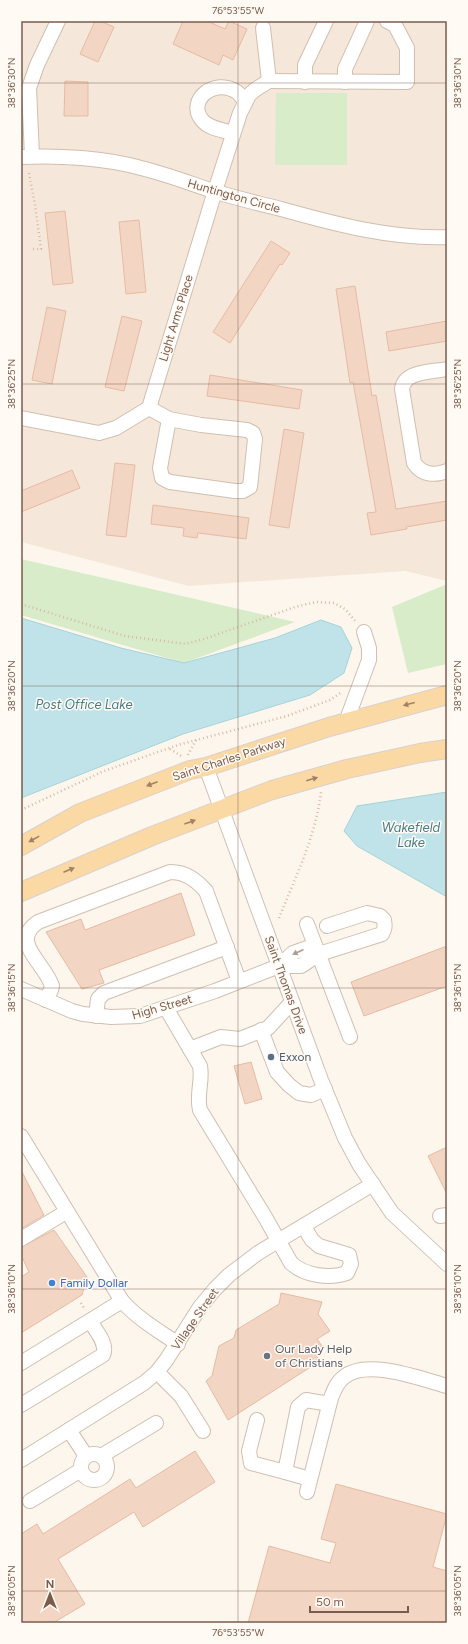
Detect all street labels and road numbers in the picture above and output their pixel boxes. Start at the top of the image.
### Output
street label: Huntington Circle [186,176,282,216]
street label: Light Arms Place [156,273,196,363]
street label: Saint Charles Parkway [171,734,288,784]
street label: Saint Thomas Drive [262,934,310,1036]
street label: High Street [130,992,194,1022]
street label: Village Street [168,1285,222,1353]

